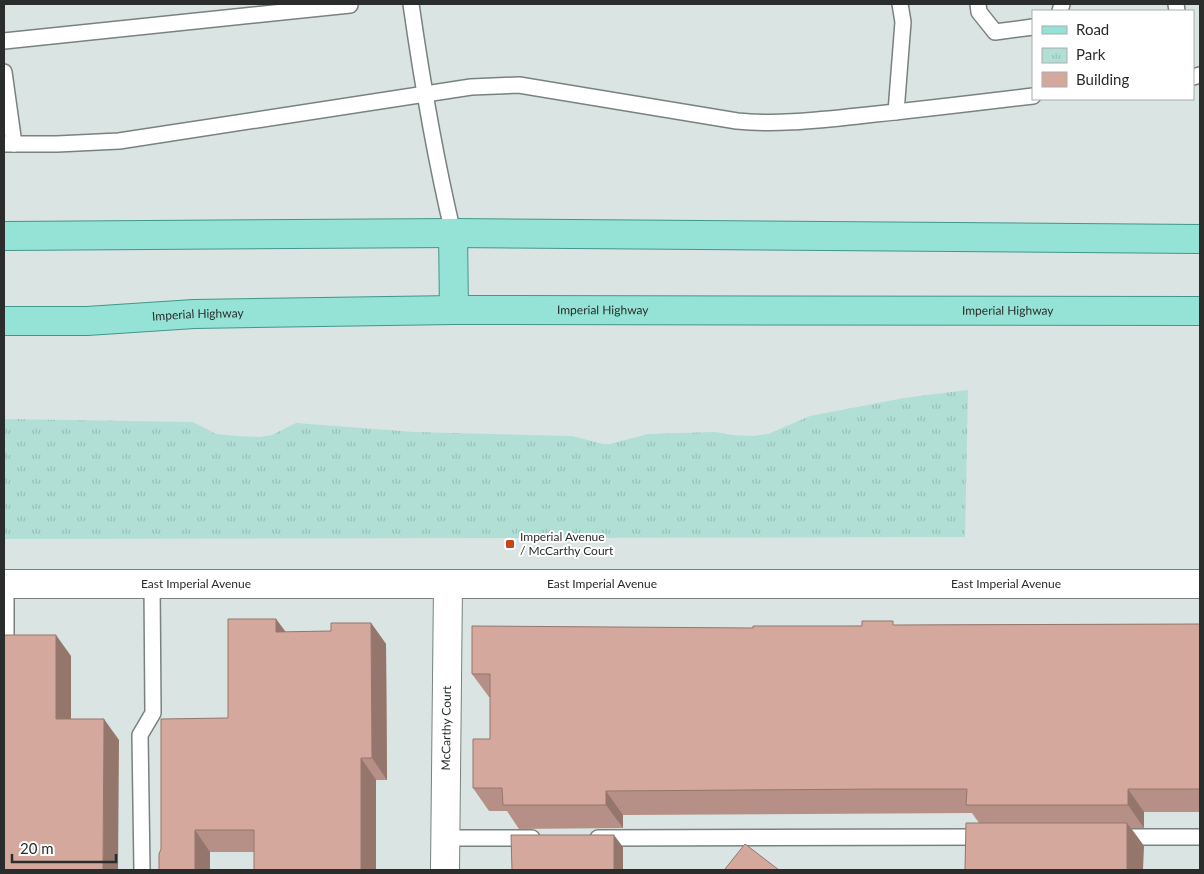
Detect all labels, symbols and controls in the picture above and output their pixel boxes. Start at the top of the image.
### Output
legend [1032,10,1194,100]
text: Road [1076,20,1109,38]
text: Park [1076,45,1106,63]
text: Building [1076,70,1129,88]
street label: Imperial Highway [557,302,649,317]
street label: Imperial Highway [962,303,1054,318]
street label: Imperial Highway [152,305,245,324]
place label: Imperial Avenue / McCarthy Court [520,529,614,558]
marker: Imperial Avenue / McCarthy Court [504,538,516,550]
street label: East Imperial Avenue [141,576,251,591]
street label: East Imperial Avenue [547,576,657,591]
street label: East Imperial Avenue [951,576,1061,591]
street label: McCarthy Court [438,685,454,771]
scale bar [12,832,116,864]
text: 20 m [20,839,54,857]

